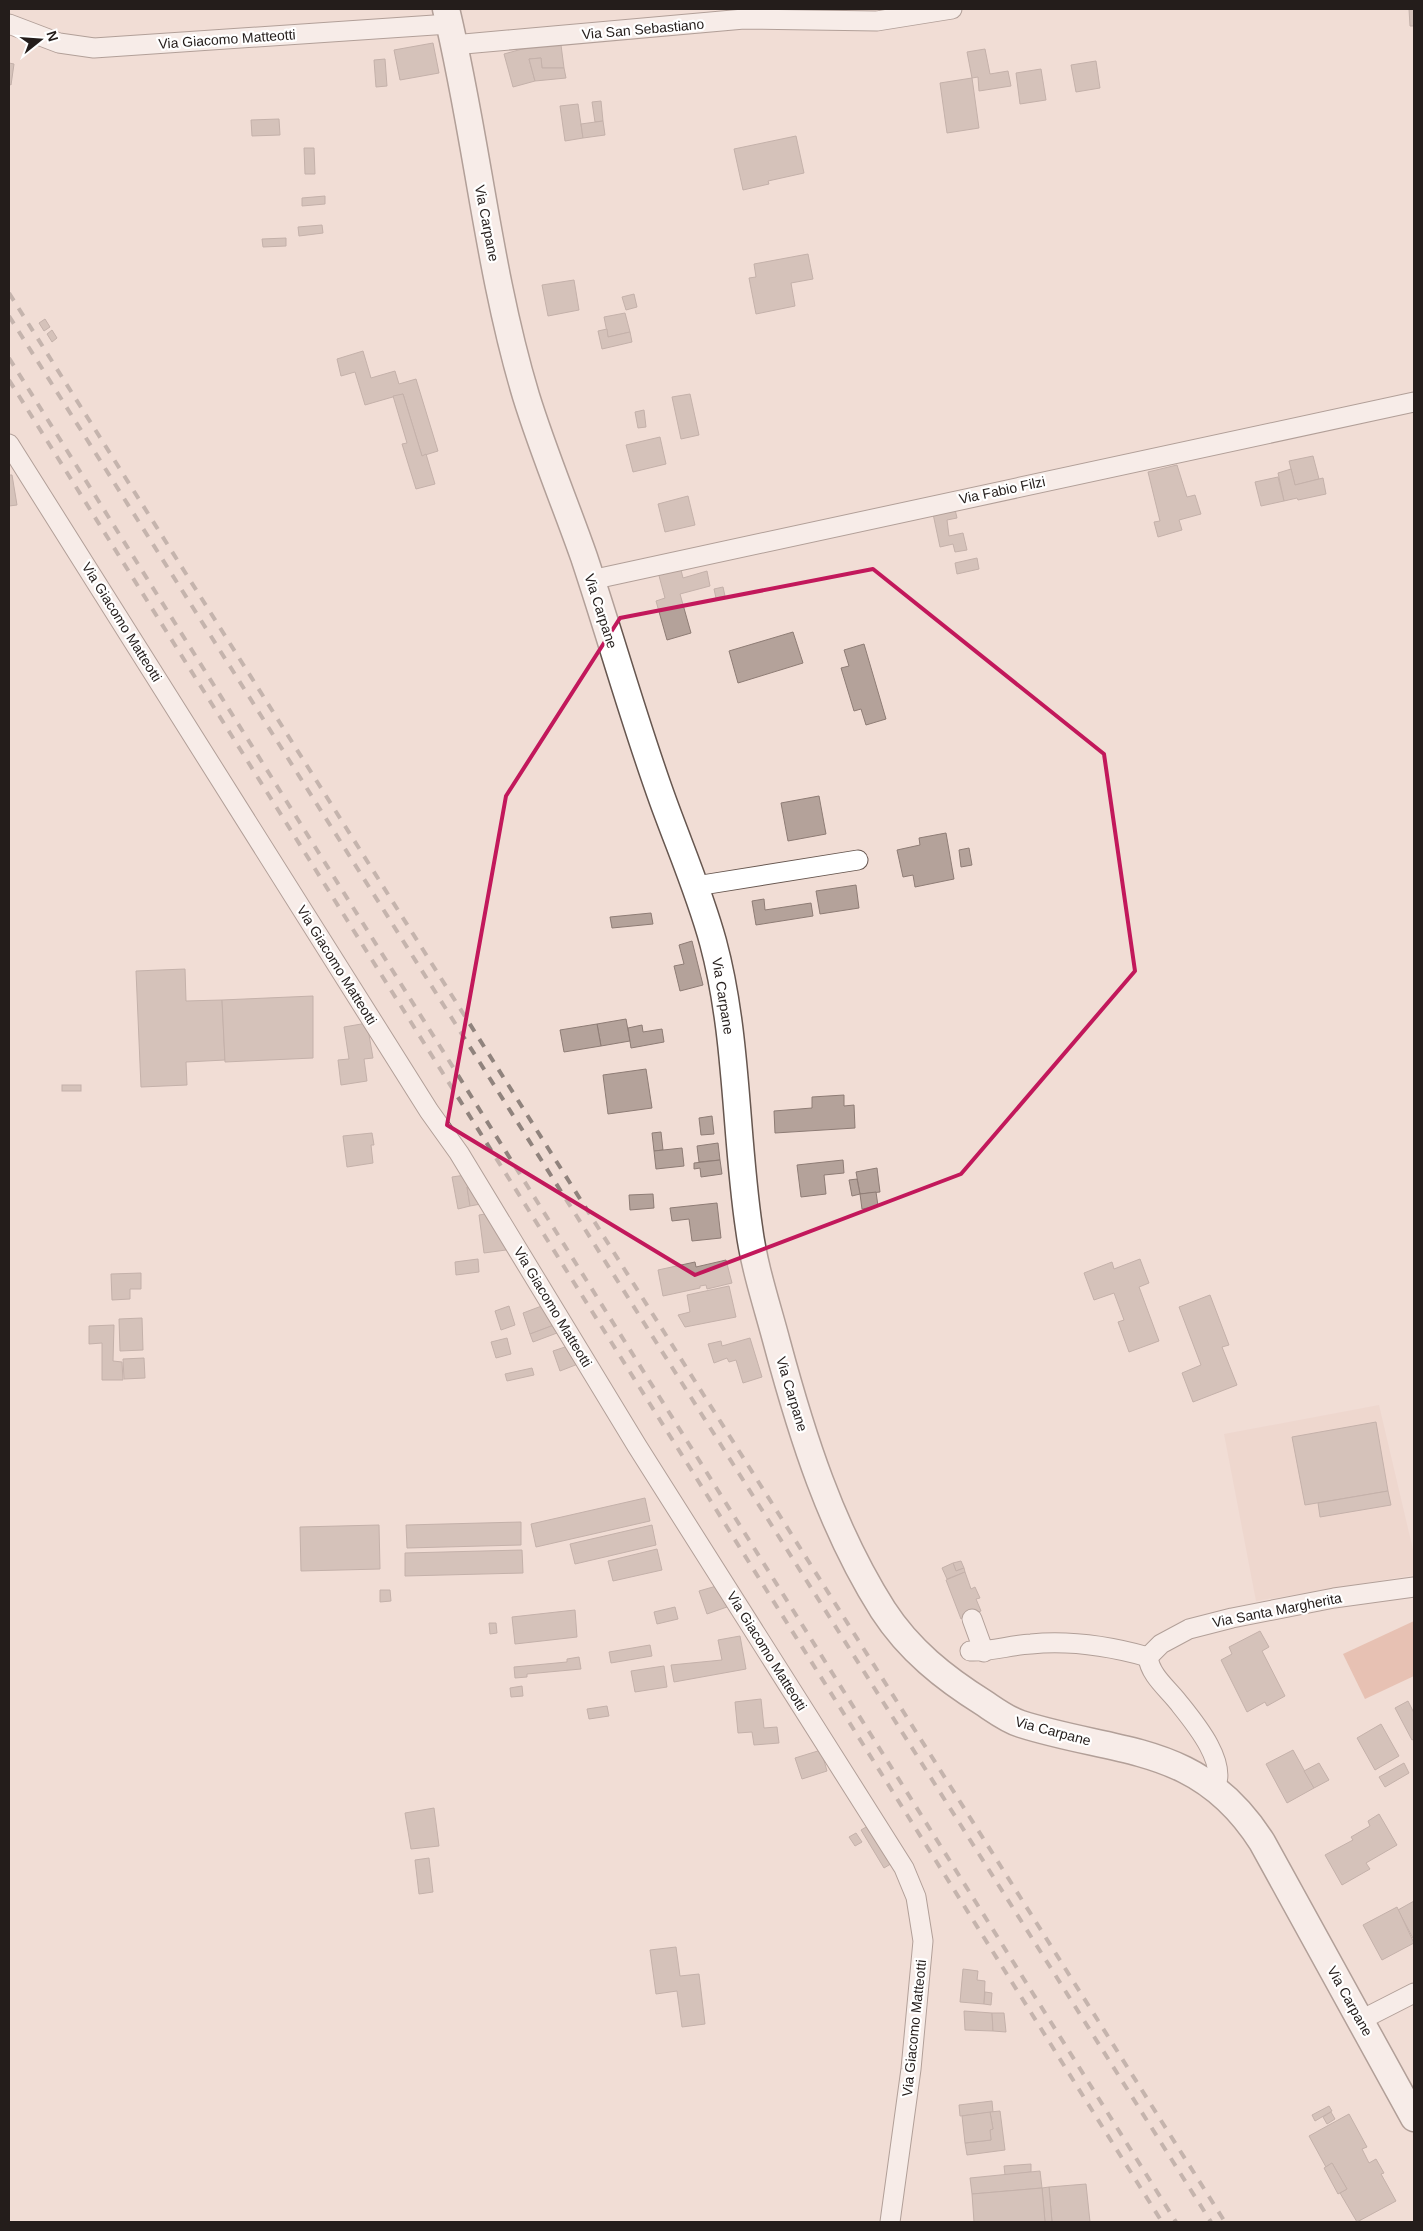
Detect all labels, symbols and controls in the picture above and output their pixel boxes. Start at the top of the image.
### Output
north arrow [15,15,65,65]
street label: Via San Sebastiano [581,16,705,42]
street label: Via Giacomo Matteotti [158,26,296,52]
text: N [43,29,62,43]
street label: Via Carpane [472,183,502,263]
street label: Via Fabio Filzi [957,473,1047,507]
street label: Via Giacomo Matteotti [79,559,165,685]
street label: Via Carpane [581,572,621,651]
street label: Via Giacomo Matteotti [294,902,380,1028]
street label: Via Carpane [709,956,737,1036]
street label: Via Giacomo Matteotti [511,1244,595,1370]
street label: Via Carpane [773,1355,811,1434]
street label: Via Giacomo Matteotti [724,1588,810,1714]
street label: Via Santa Margherita [1211,1590,1343,1630]
street label: Via Carpane [1013,1713,1093,1749]
street label: Via Giacomo Matteotti [899,1959,929,2097]
street label: Via Carpane [1324,1963,1376,2039]

